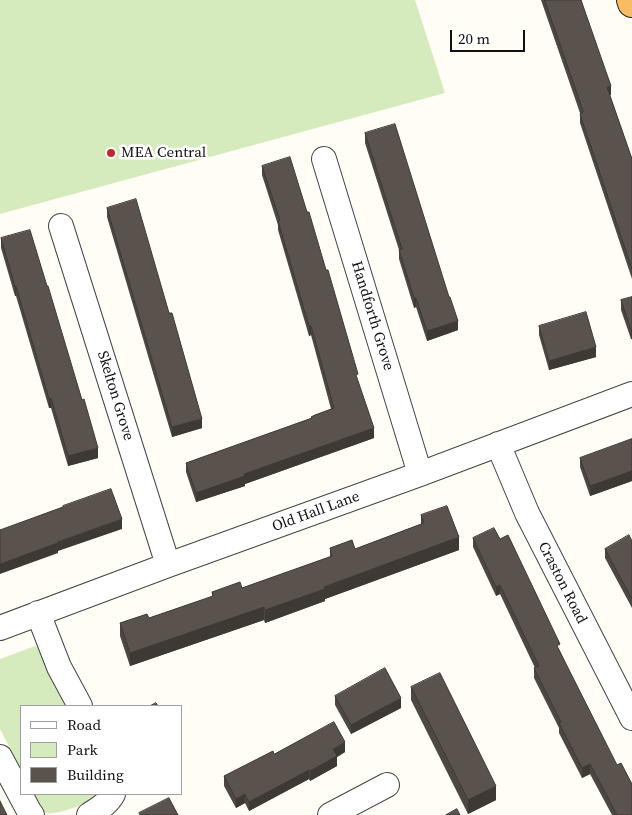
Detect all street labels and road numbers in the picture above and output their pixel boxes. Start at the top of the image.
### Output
street label: Handforth Grove [347,259,397,373]
street label: Skelton Grove [93,349,137,443]
street label: Old Hall Lane [270,488,362,536]
street label: Craston Road [534,539,590,627]

